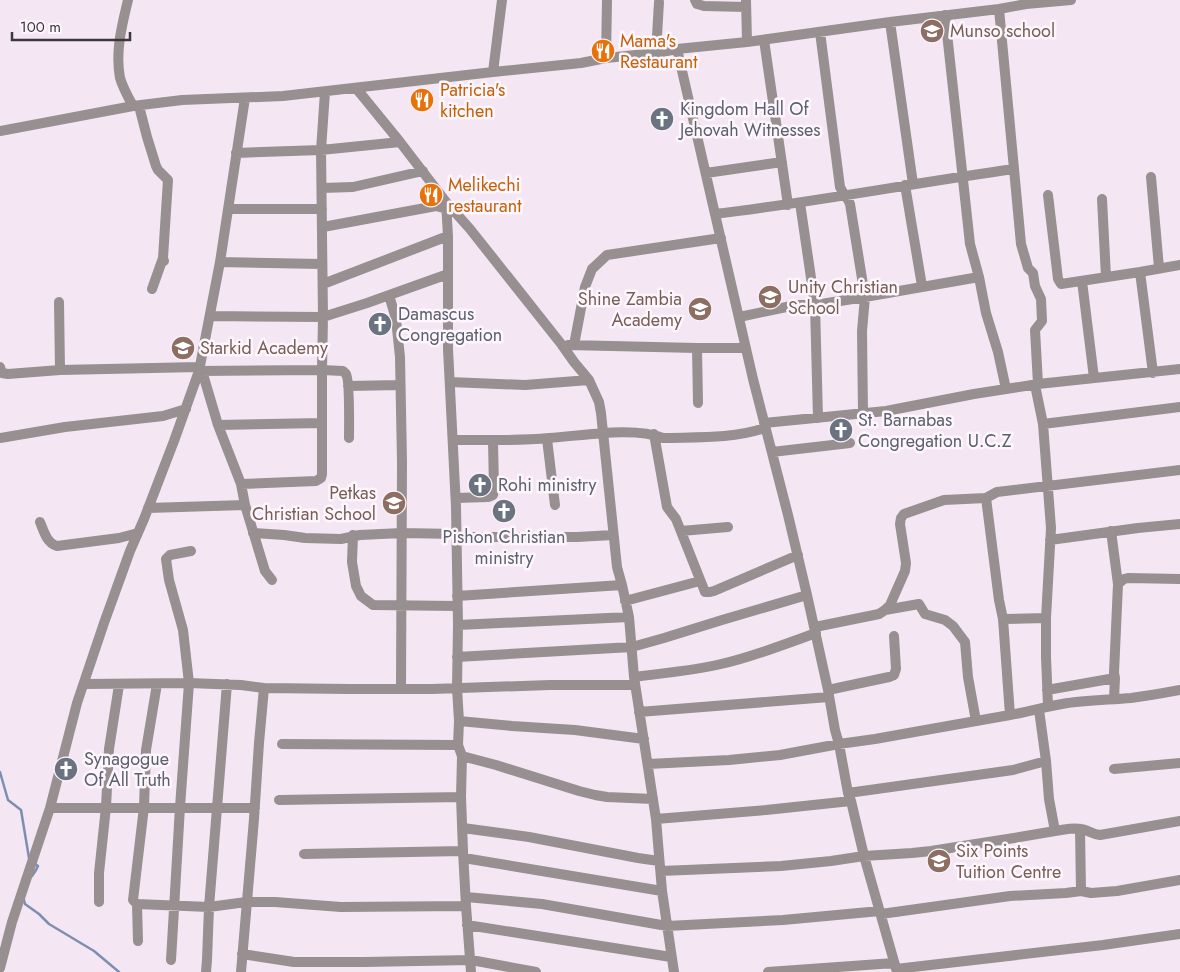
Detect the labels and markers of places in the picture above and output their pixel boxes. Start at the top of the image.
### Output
school or university icon: Munso school [919,18,945,44]
place label: Munso school [950,18,1055,44]
place label: Mama's Restaurant [620,28,698,75]
restaurant icon: Mama's Restaurant [590,38,616,64]
place label: Patricia's kitchen [440,77,505,124]
restaurant icon: Patricia's kitchen [409,87,435,113]
place label: Kingdom Hall Of Jehovah Witnesses [678,96,821,143]
church icon: Kingdom Hall Of Jehovah Witnesses [649,106,675,132]
place label: Melikechi restaurant [448,172,522,219]
restaurant icon: Melikechi restaurant [418,182,444,208]
place label: Unity Christian School [788,274,898,321]
school or university icon: Unity Christian School [757,284,783,310]
place label: Shine Zambia Academy [578,286,682,333]
school or university icon: Shine Zambia Academy [687,296,713,322]
place label: Damascus Congregation [398,301,502,348]
church icon: Damascus Congregation [367,311,393,337]
school or university icon: Starkid Academy [170,335,196,361]
place label: Starkid Academy [200,335,328,361]
place label: St. Barnabas Congregation U.C.Z [858,407,1012,454]
church icon: St. Barnabas Congregation U.C.Z [828,417,854,443]
church icon: Rohi ministry [467,472,493,498]
place label: Rohi ministry [498,472,597,498]
place label: Petkas Christian School [252,480,376,527]
school or university icon: Petkas Christian School [381,490,407,516]
church icon: Pishon Christian ministry [491,498,517,524]
place label: Pishon Christian ministry [443,524,565,571]
place label: Synagogue Of All Truth [84,746,171,793]
church icon: Synagogue Of All Truth [53,756,79,782]
place label: Six Points Tuition Centre [956,838,1061,885]
school or university icon: Six Points Tuition Centre [926,848,952,874]

